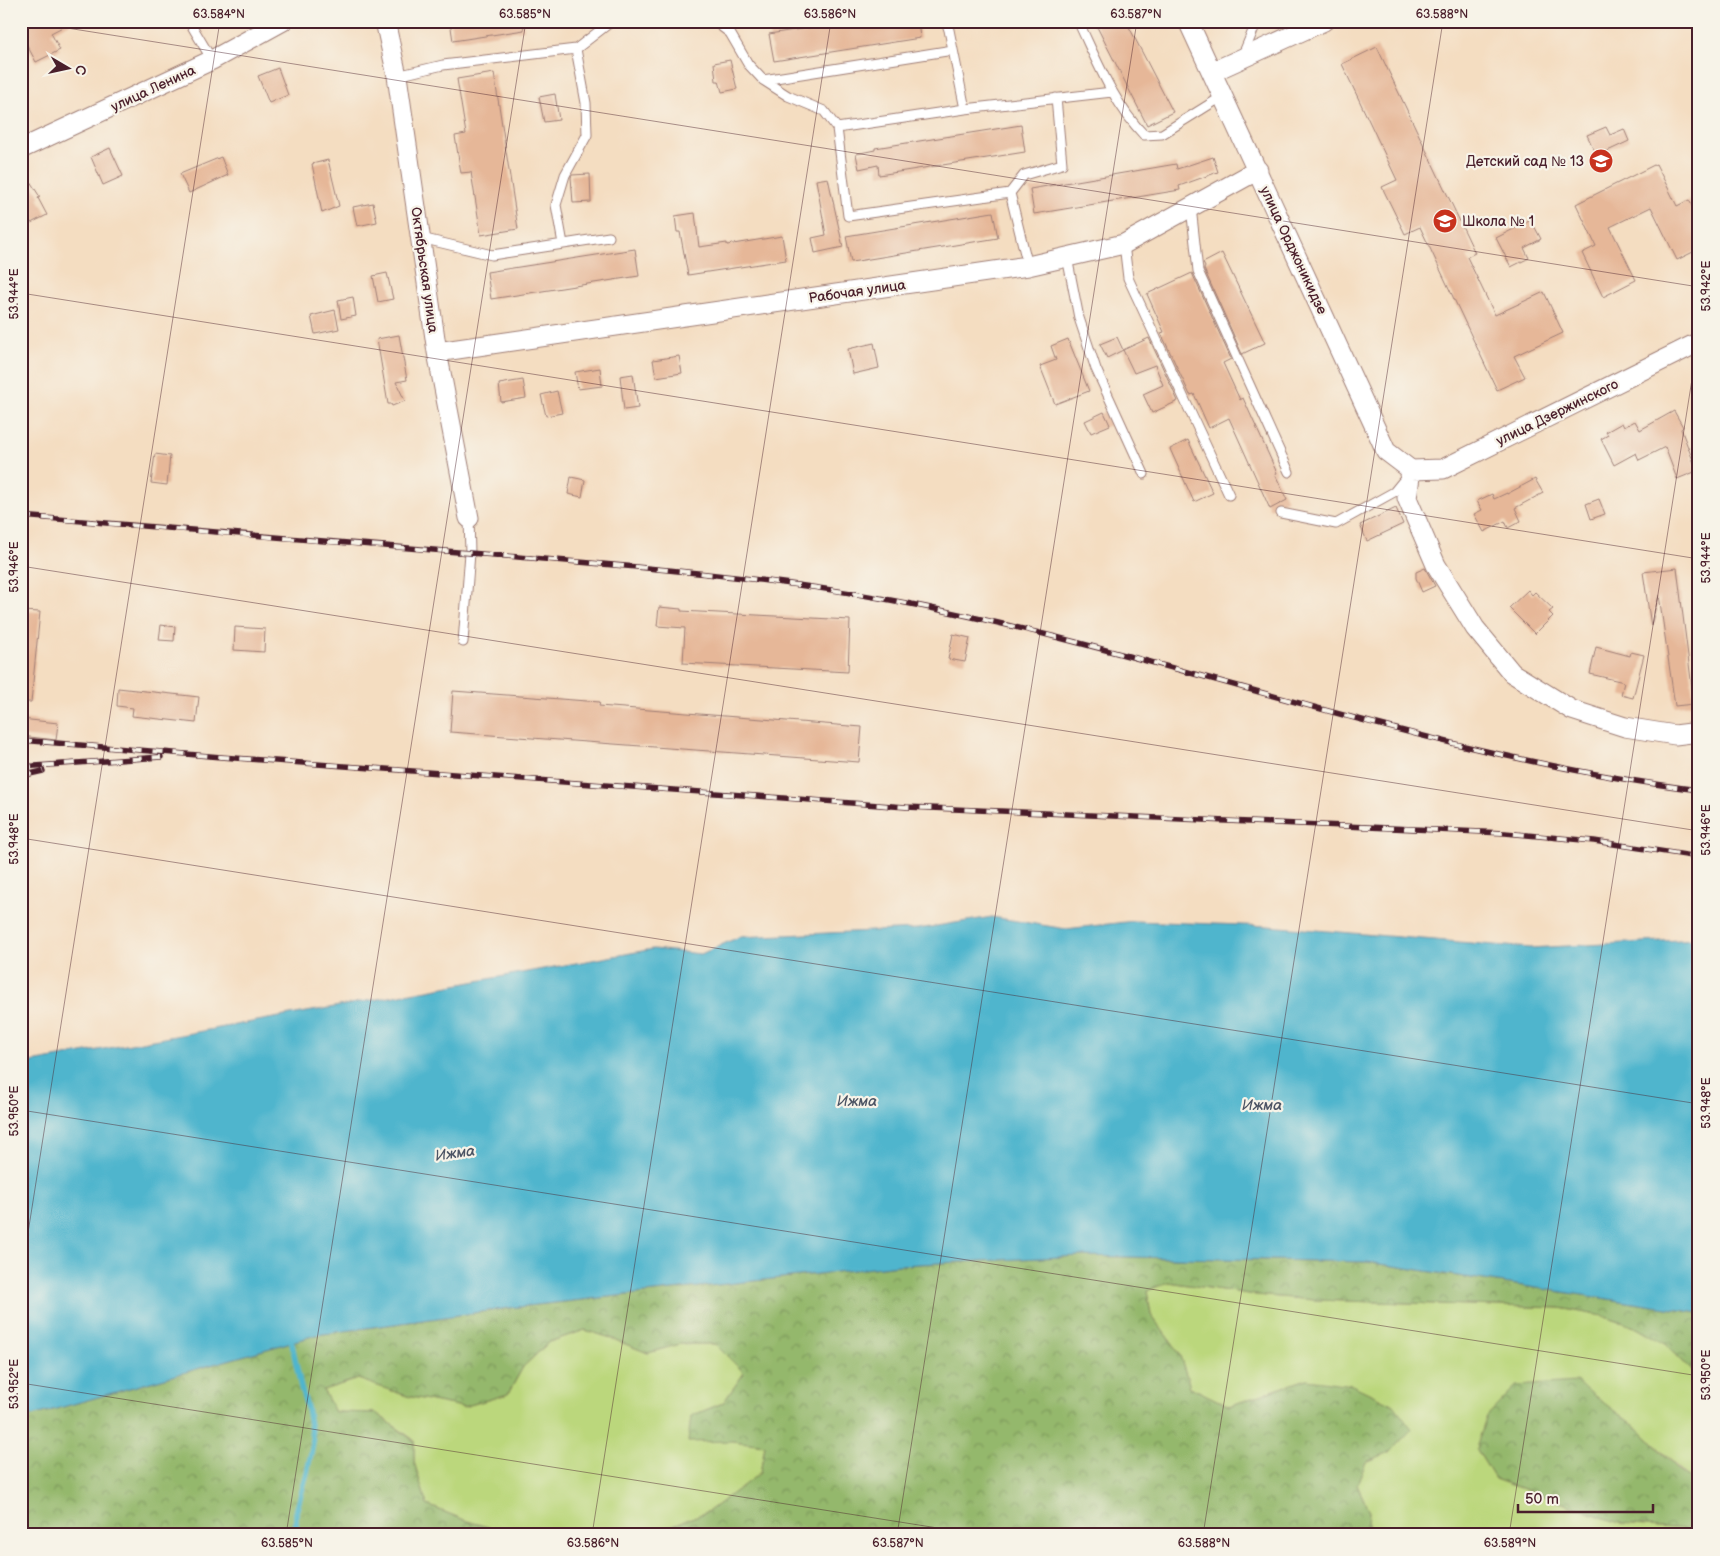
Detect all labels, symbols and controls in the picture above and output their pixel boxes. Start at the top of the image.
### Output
text: 63.584°N [193,7,245,22]
text: 63.585°N [499,7,551,22]
text: 63.586°N [804,7,856,22]
text: 63.587°N [1110,7,1162,22]
text: 63.588°N [1416,7,1468,22]
north arrow [42,42,92,92]
street label: улица Ленина [108,61,199,115]
text: С [71,64,90,76]
school or university icon: Детский сад № 13 [1588,148,1614,174]
place label: Детский сад № 13 [1466,153,1584,170]
street label: улица Орджоникидзе [1256,183,1331,317]
street label: Октябрьская улица [407,206,442,335]
school or university icon: Школа № 1 [1432,208,1458,234]
place label: Школа № 1 [1462,213,1534,230]
text: 53.942°E [1699,260,1714,312]
text: 53.944°E [7,268,22,320]
street label: Рабочая улица [807,276,907,307]
street label: улица Дзержинского [1493,375,1621,449]
text: 53.944°E [1699,532,1714,584]
text: 53.946°E [7,541,22,593]
text: 53.946°E [1699,804,1714,856]
text: 53.948°E [7,813,22,865]
text: 53.948°E [1699,1077,1714,1129]
text: 53.950°E [7,1085,22,1136]
water label: Ижма [837,1092,877,1111]
water label: Ижма [1242,1096,1282,1115]
water label: Ижма [434,1141,476,1166]
text: 53.950°E [1699,1349,1714,1400]
text: 53.952°E [7,1359,22,1409]
scale bar [1518,1481,1652,1513]
text: 50 m [1525,1490,1559,1509]
text: 63.585°N [261,1536,313,1551]
text: 63.586°N [567,1536,619,1551]
text: 63.587°N [872,1536,924,1551]
text: 63.588°N [1178,1536,1230,1551]
text: 63.589°N [1484,1536,1536,1551]

